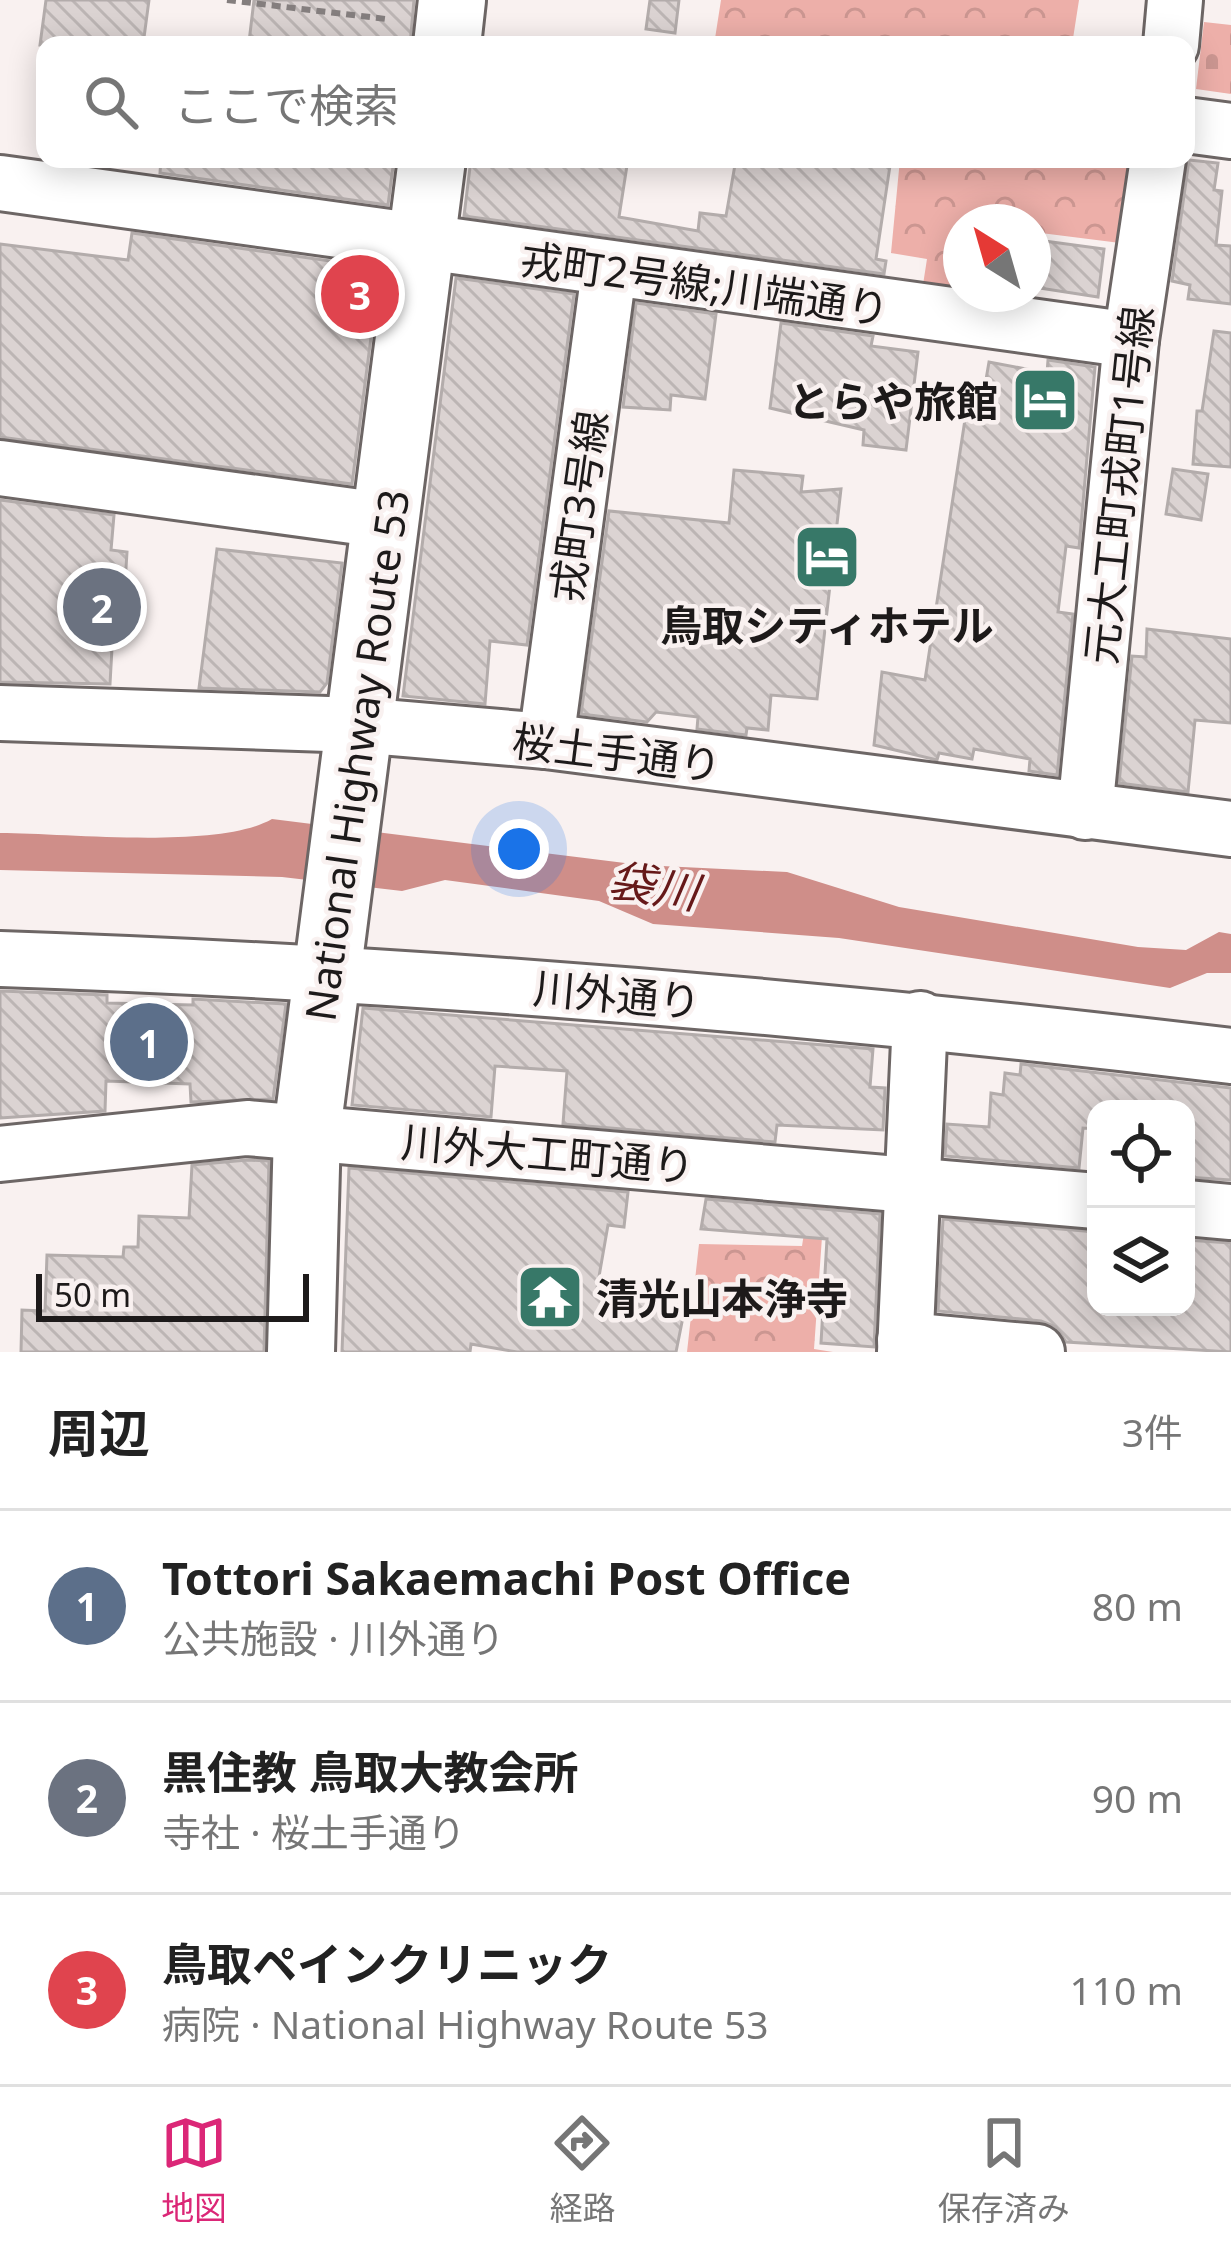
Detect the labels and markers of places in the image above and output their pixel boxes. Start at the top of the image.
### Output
pin: 3 [321,249,399,339]
hotel icon: とらや旅館 [1010,365,1080,435]
place label: とらや旅館 [788,372,998,429]
hotel icon: 鳥取シティホテル [792,522,862,592]
pin: 2 [63,562,141,652]
place label: 鳥取シティホテル [660,596,994,653]
pin: 1 [110,997,188,1087]
temple icon: 清光山本浄寺 [515,1262,585,1332]
place label: 清光山本浄寺 [596,1269,848,1326]

